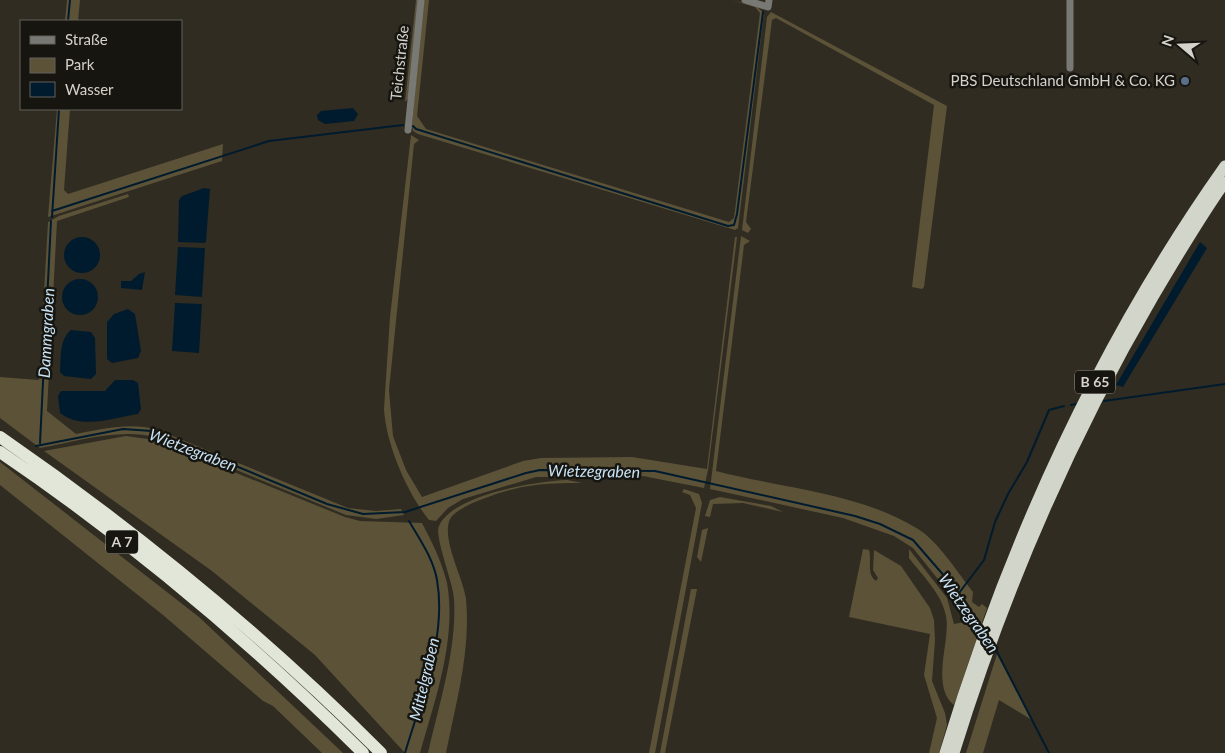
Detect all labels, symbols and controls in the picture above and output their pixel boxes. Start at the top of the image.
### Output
legend [20,20,182,110]
north arrow [1155,20,1205,70]
street label: Teichstraße [386,24,412,101]
text: Straße [65,30,108,48]
text: N [1157,33,1177,48]
text: Park [65,55,95,73]
place label: PBS Deutschland GmbH & Co. KG [951,71,1175,89]
marker: PBS Deutschland GmbH & Co. KG [1179,75,1191,87]
text: Wasser [65,80,114,98]
water label: Dammgraben [34,287,57,378]
road number: B 65 [1075,371,1115,394]
water label: Wietzegraben [147,424,240,475]
water label: Wietzegraben [548,460,640,481]
road number: A 7 [106,530,138,554]
water label: Wietzegraben [935,570,1004,656]
water label: Mittelgraben [405,636,442,722]

